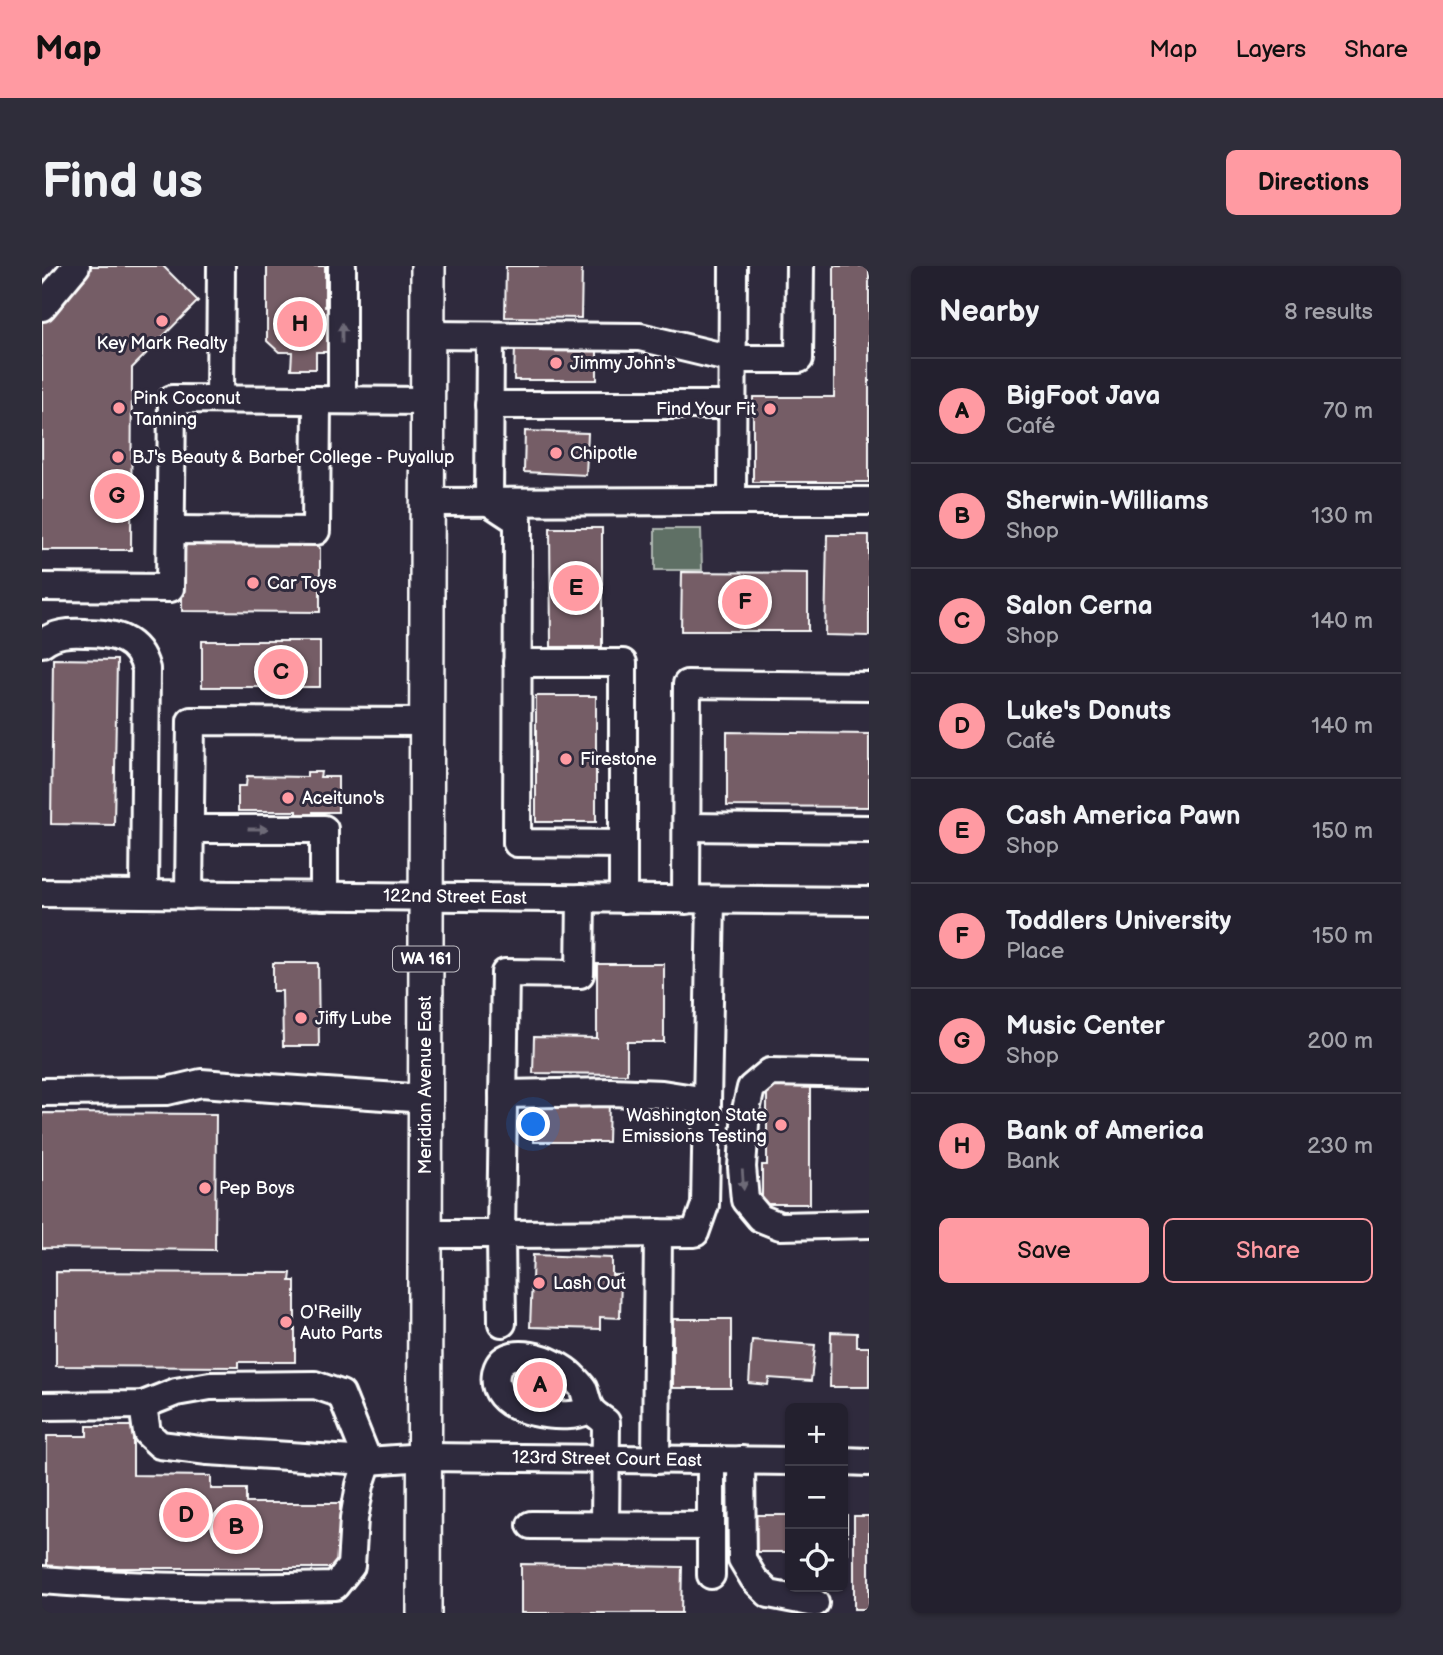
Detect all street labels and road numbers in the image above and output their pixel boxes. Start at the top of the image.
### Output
street label: 122nd Street East [383,885,528,909]
road number: WA 161 [393,946,459,972]
street label: Meridian Avenue East [415,995,436,1174]
street label: 123rd Street Court East [512,1447,703,1471]

